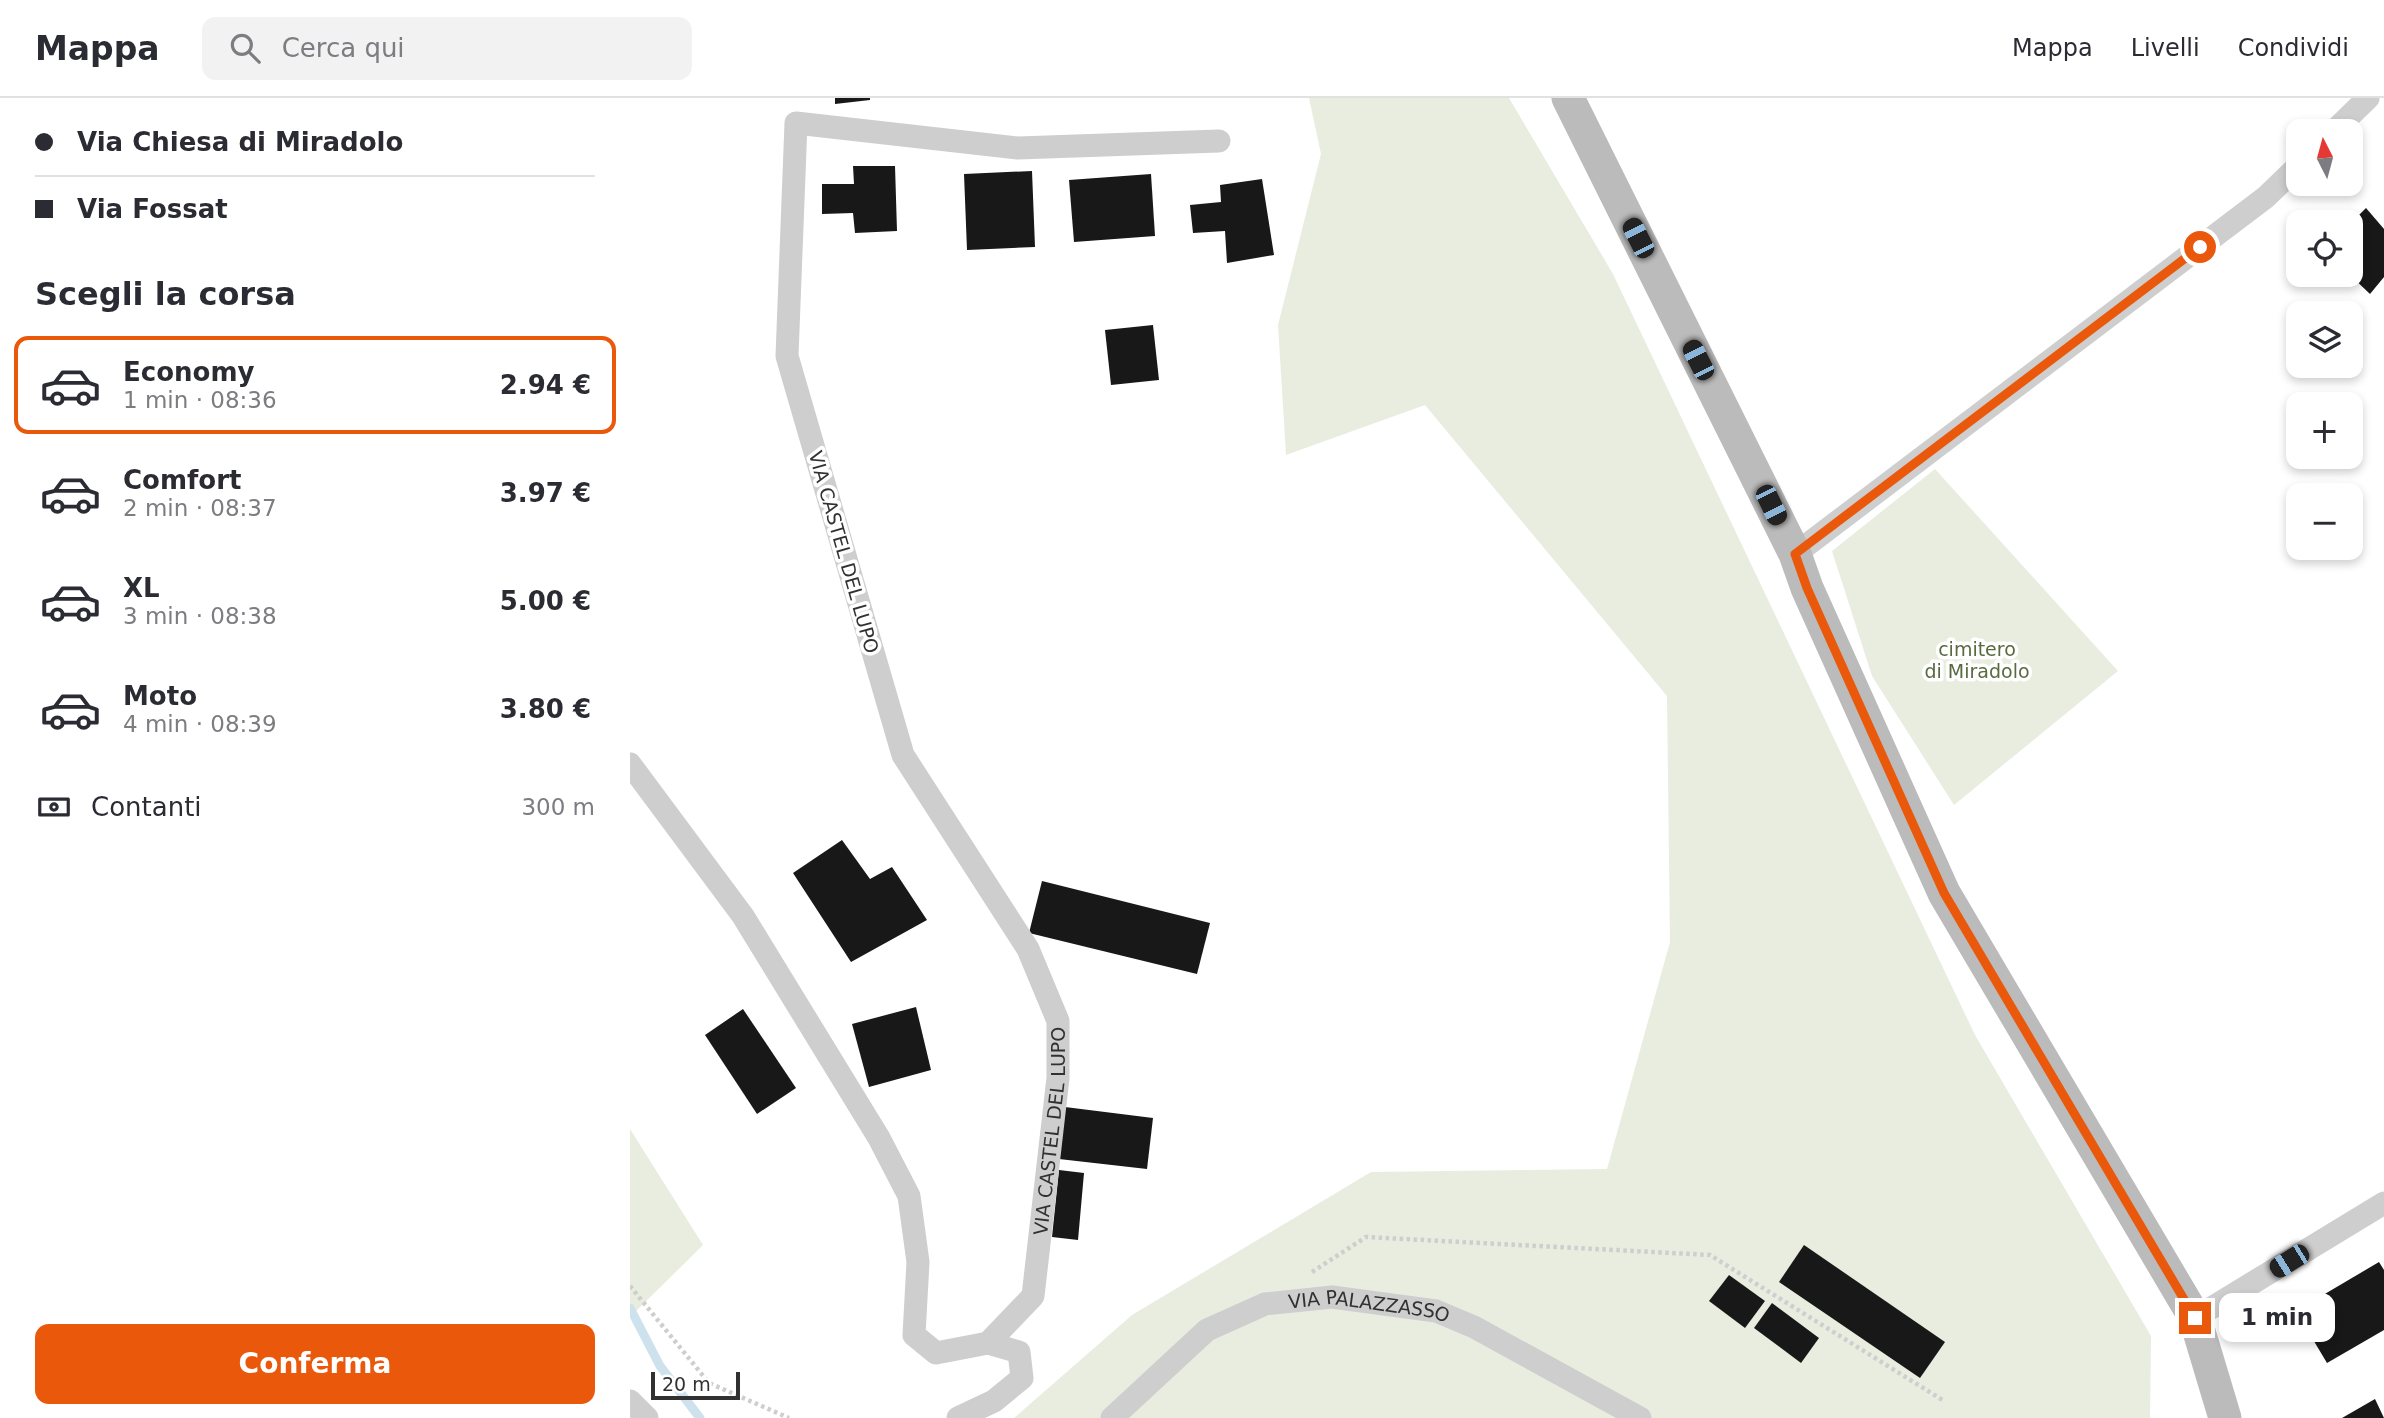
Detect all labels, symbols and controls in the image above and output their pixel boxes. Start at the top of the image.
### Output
search box [202,17,692,80]
text: Mappa [35,29,160,68]
icon: search [226,29,264,67]
text: Cerca qui [282,33,405,63]
text: Mappa [2012,34,2093,62]
text: Livelli [2131,34,2200,62]
text: Condividi [2238,34,2349,62]
north arrow [2286,119,2362,196]
map controls [2286,119,2363,560]
text: Via Chiesa di Miradolo [77,127,403,157]
text: Via Fossat [77,194,228,224]
button: locate [2286,210,2363,287]
car [1620,215,1657,261]
route start [2184,231,2216,263]
text: Scegli la corsa [35,275,296,313]
button: layers [2286,301,2363,378]
car [1680,337,1717,383]
icon: car [39,354,102,417]
text: Economy [123,357,254,387]
text: 2.94 € [500,370,591,400]
text: 1 min · 08:36 [123,387,277,413]
button: + [2286,392,2363,469]
street label: VIA CASTEL DEL LUPO [805,448,883,656]
icon: car [39,462,102,525]
text: Comfort [123,465,241,495]
text: 3.97 € [500,478,591,508]
car [1753,482,1790,528]
button: − [2286,483,2363,560]
text: 2 min · 08:37 [123,495,277,521]
icon: car [39,570,102,633]
text: XL [123,573,160,603]
text: 5.00 € [500,586,591,616]
text: 3 min · 08:38 [123,603,277,629]
park label: cimitero di Miradolo [1924,638,2030,682]
icon: car [39,678,102,741]
text: Moto [123,681,197,711]
text: 3.80 € [500,694,591,724]
text: 4 min · 08:39 [123,711,277,737]
icon: cash [35,788,73,826]
text: Contanti [91,792,202,822]
text: 300 m [521,794,595,820]
street label: VIA CASTEL DEL LUPO [1029,1027,1069,1237]
car [2266,1241,2313,1281]
street label: VIA PALAZZASSO [1287,1286,1453,1327]
callout: 1 min [2220,1294,2335,1342]
route end [2179,1302,2211,1334]
text: 1 min [2241,1304,2313,1330]
button: Conferma [35,1324,595,1404]
scale bar [651,1369,740,1401]
text: 20 m [662,1373,711,1395]

